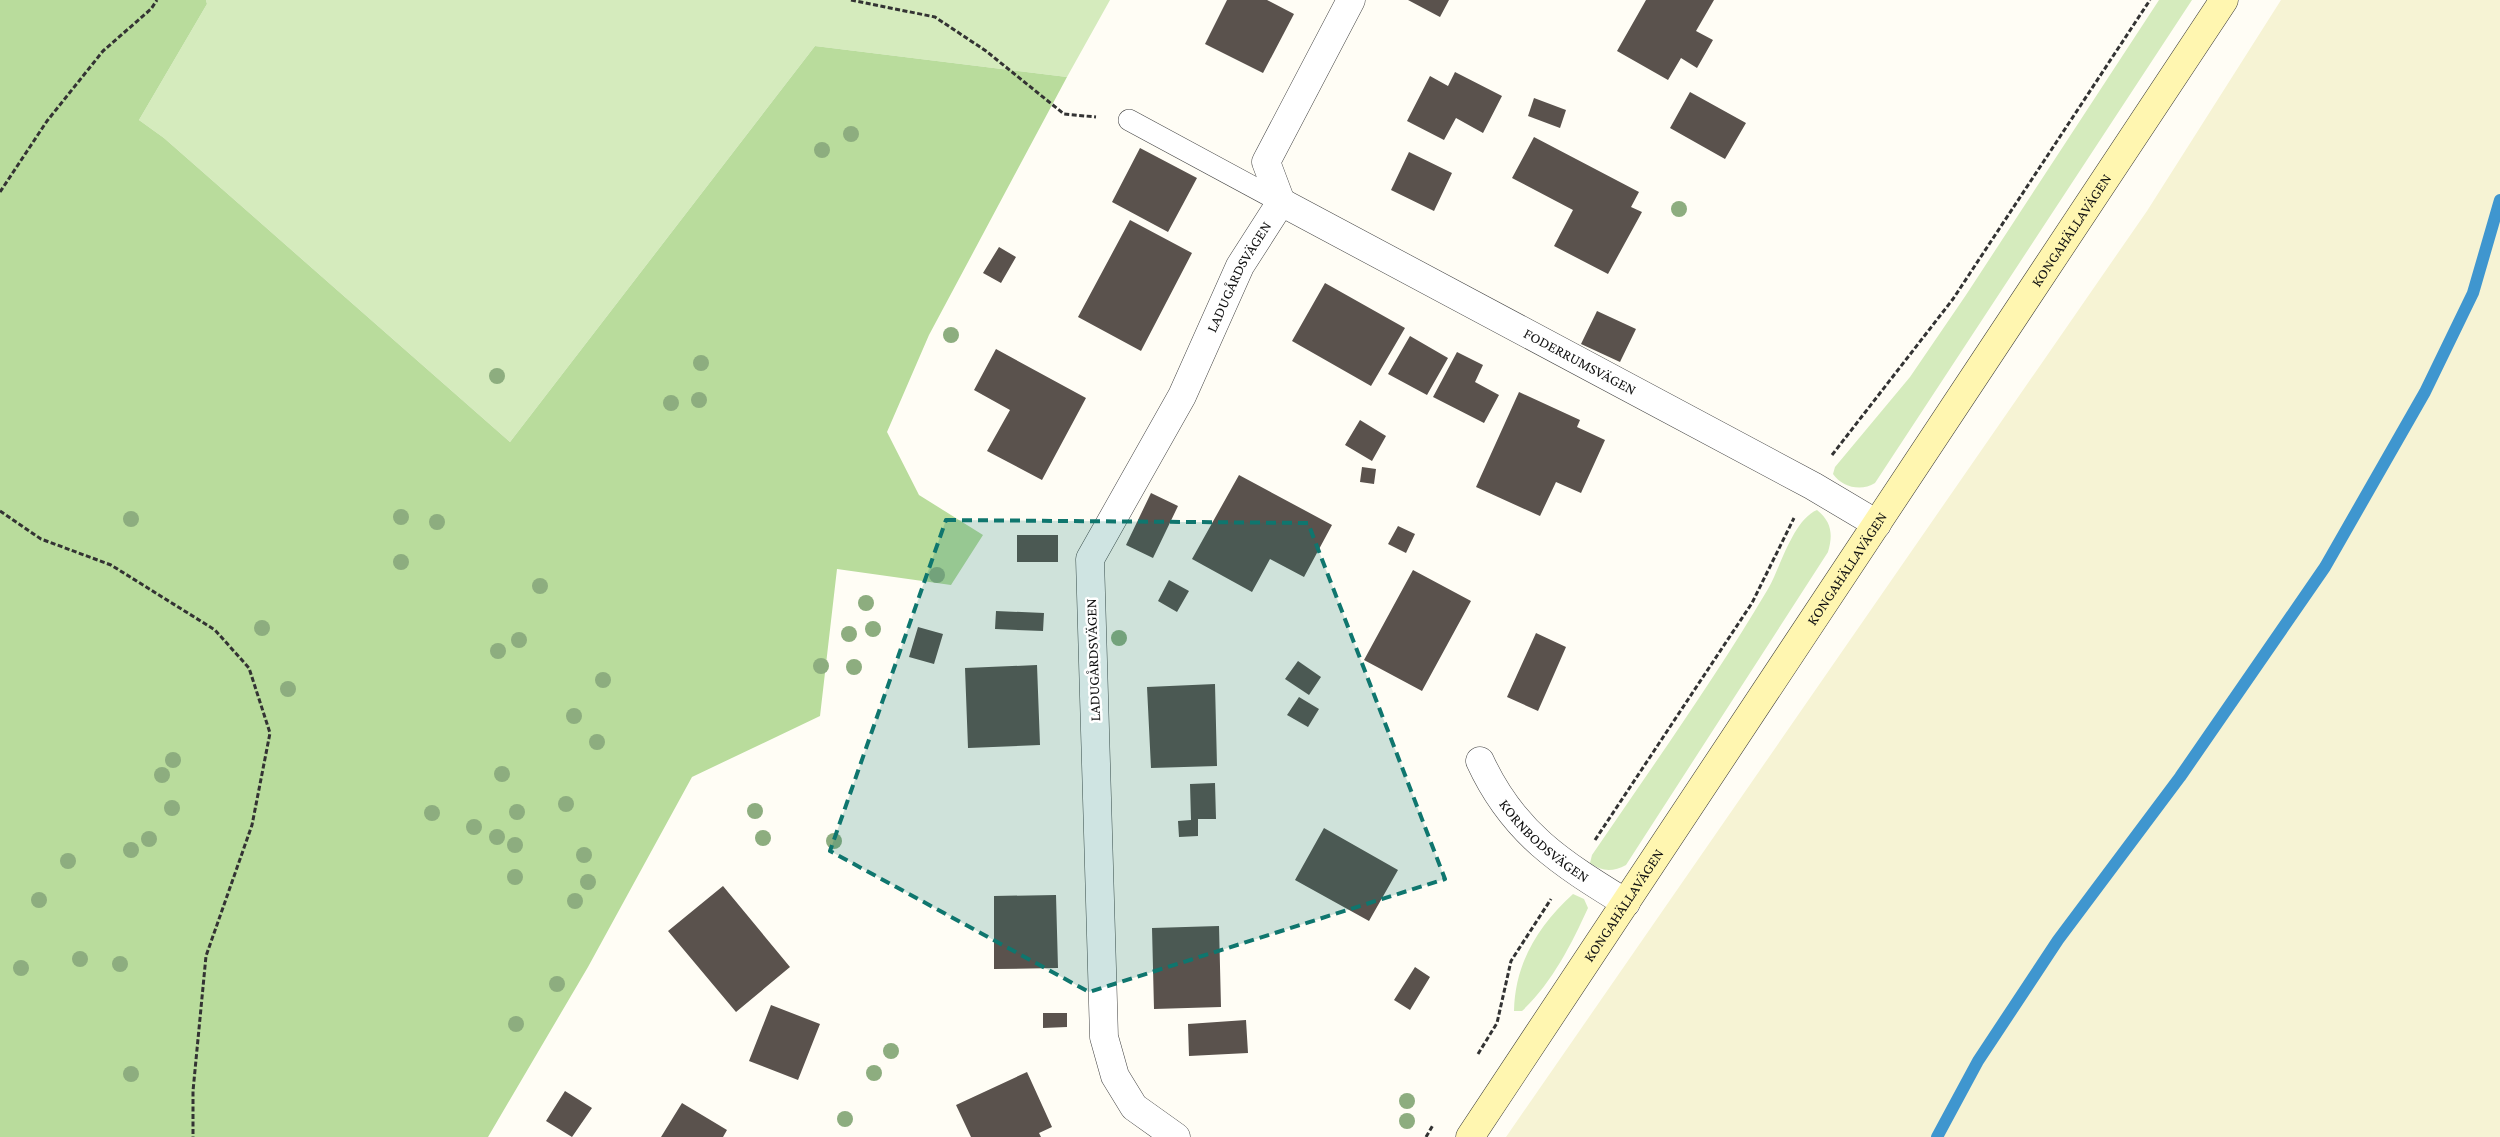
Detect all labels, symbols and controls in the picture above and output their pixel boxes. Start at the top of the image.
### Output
street label: KONGAHÄLLAVÄGEN [2028,171,2115,290]
street label: LADUGÅRDSVÄGEN [1203,218,1274,335]
street label: FODERRUMSVÄGEN [1521,325,1639,398]
street label: KONGAHÄLLAVÄGEN [1804,509,1890,628]
street label: LADUGÅRDSVÄGEN [1082,598,1103,722]
street label: KORNBODSVÄGEN [1496,796,1592,886]
street label: KONGAHÄLLAVÄGEN [1580,846,1667,965]

